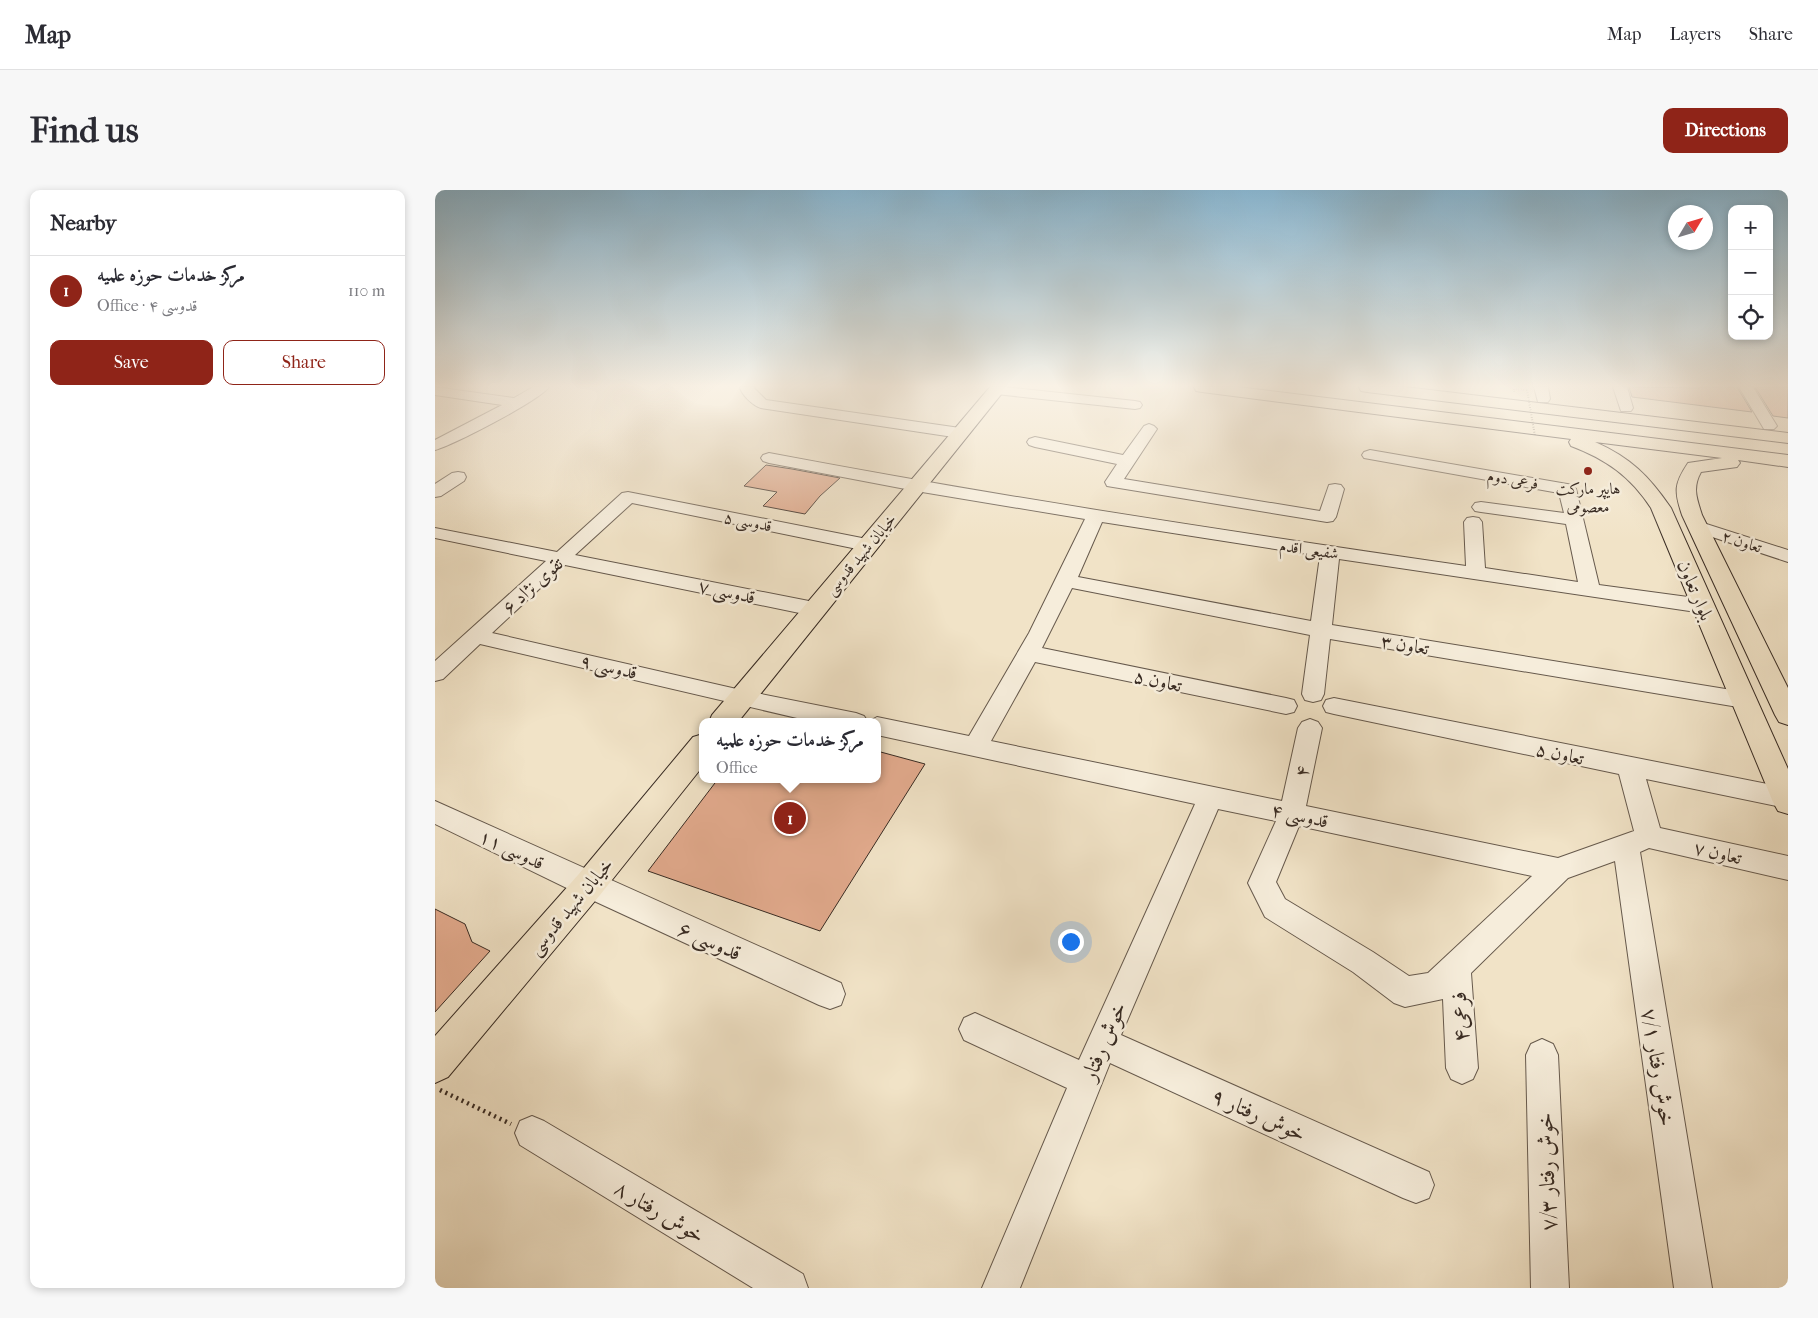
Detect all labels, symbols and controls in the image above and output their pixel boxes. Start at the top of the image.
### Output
text: Map [25,21,71,49]
text: Map [1607,24,1641,45]
text: Layers [1669,24,1721,45]
text: Share [1749,24,1793,45]
button: Directions [1663,108,1788,153]
text: Find us [30,110,139,151]
north arrow [1668,205,1713,250]
map controls [1728,205,1773,340]
button: + [1728,205,1773,250]
text: Nearby [50,211,116,235]
button: − [1728,250,1773,295]
text: مرکز خدمات حوزه علمیه [97,264,245,286]
text: 1 [63,281,69,300]
text: 110 m [348,281,385,300]
button: locate [1728,295,1773,340]
text: Office · قدوسی ۴ [97,296,197,315]
button: Save [50,340,213,385]
button: Share [223,340,385,385]
marker: هایپر مارکت معصومی [1582,465,1594,477]
street label: فرعی دوم [1485,466,1540,498]
place label: هایپر مارکت معصومی [1556,479,1620,517]
street label: قدوسی ۵ [722,508,774,537]
street label: خیابان شهید قدوسی [821,510,902,600]
street label: تعاون ۲ [1719,526,1765,557]
street label: شفیعی اقدم [1277,536,1340,568]
street label: تقوی نژاد ۶ [498,553,569,619]
street label: بلوار تعاون [1673,557,1718,624]
street label: قدوسی ۷ [696,575,757,611]
street label: تعاون ۳ [1379,630,1431,660]
street label: قدوسی ۹ [578,650,639,686]
street label: تعاون ۵ [1132,665,1184,697]
popup [699,718,881,783]
text: مرکز خدمات حوزه علمیه [716,729,864,751]
street label: تعاون ۵ [1534,738,1586,770]
text: Office [716,758,758,777]
street label: ۴ [1290,763,1314,779]
pin: 1 [774,799,806,837]
street label: قدوسی ۴ [1269,799,1330,835]
street label: قدوسی ۱۱ [475,825,547,876]
street label: تعاون ۷ [1692,837,1744,869]
street label: خیابان شهید قدوسی [524,854,619,961]
street label: قدوسی ۶ [673,915,745,968]
your location [1058,929,1084,955]
street label: فرعی۴ [1446,991,1475,1043]
street label: خوش رفتار [1075,998,1132,1087]
street label: خوش رفتار ۷/۱ [1636,1006,1680,1128]
street label: خوش رفتار ۹ [1207,1083,1310,1147]
street label: خوش رفتار ۷/۳ [1532,1112,1562,1232]
street label: خوش رفتار ۸ [610,1175,709,1249]

